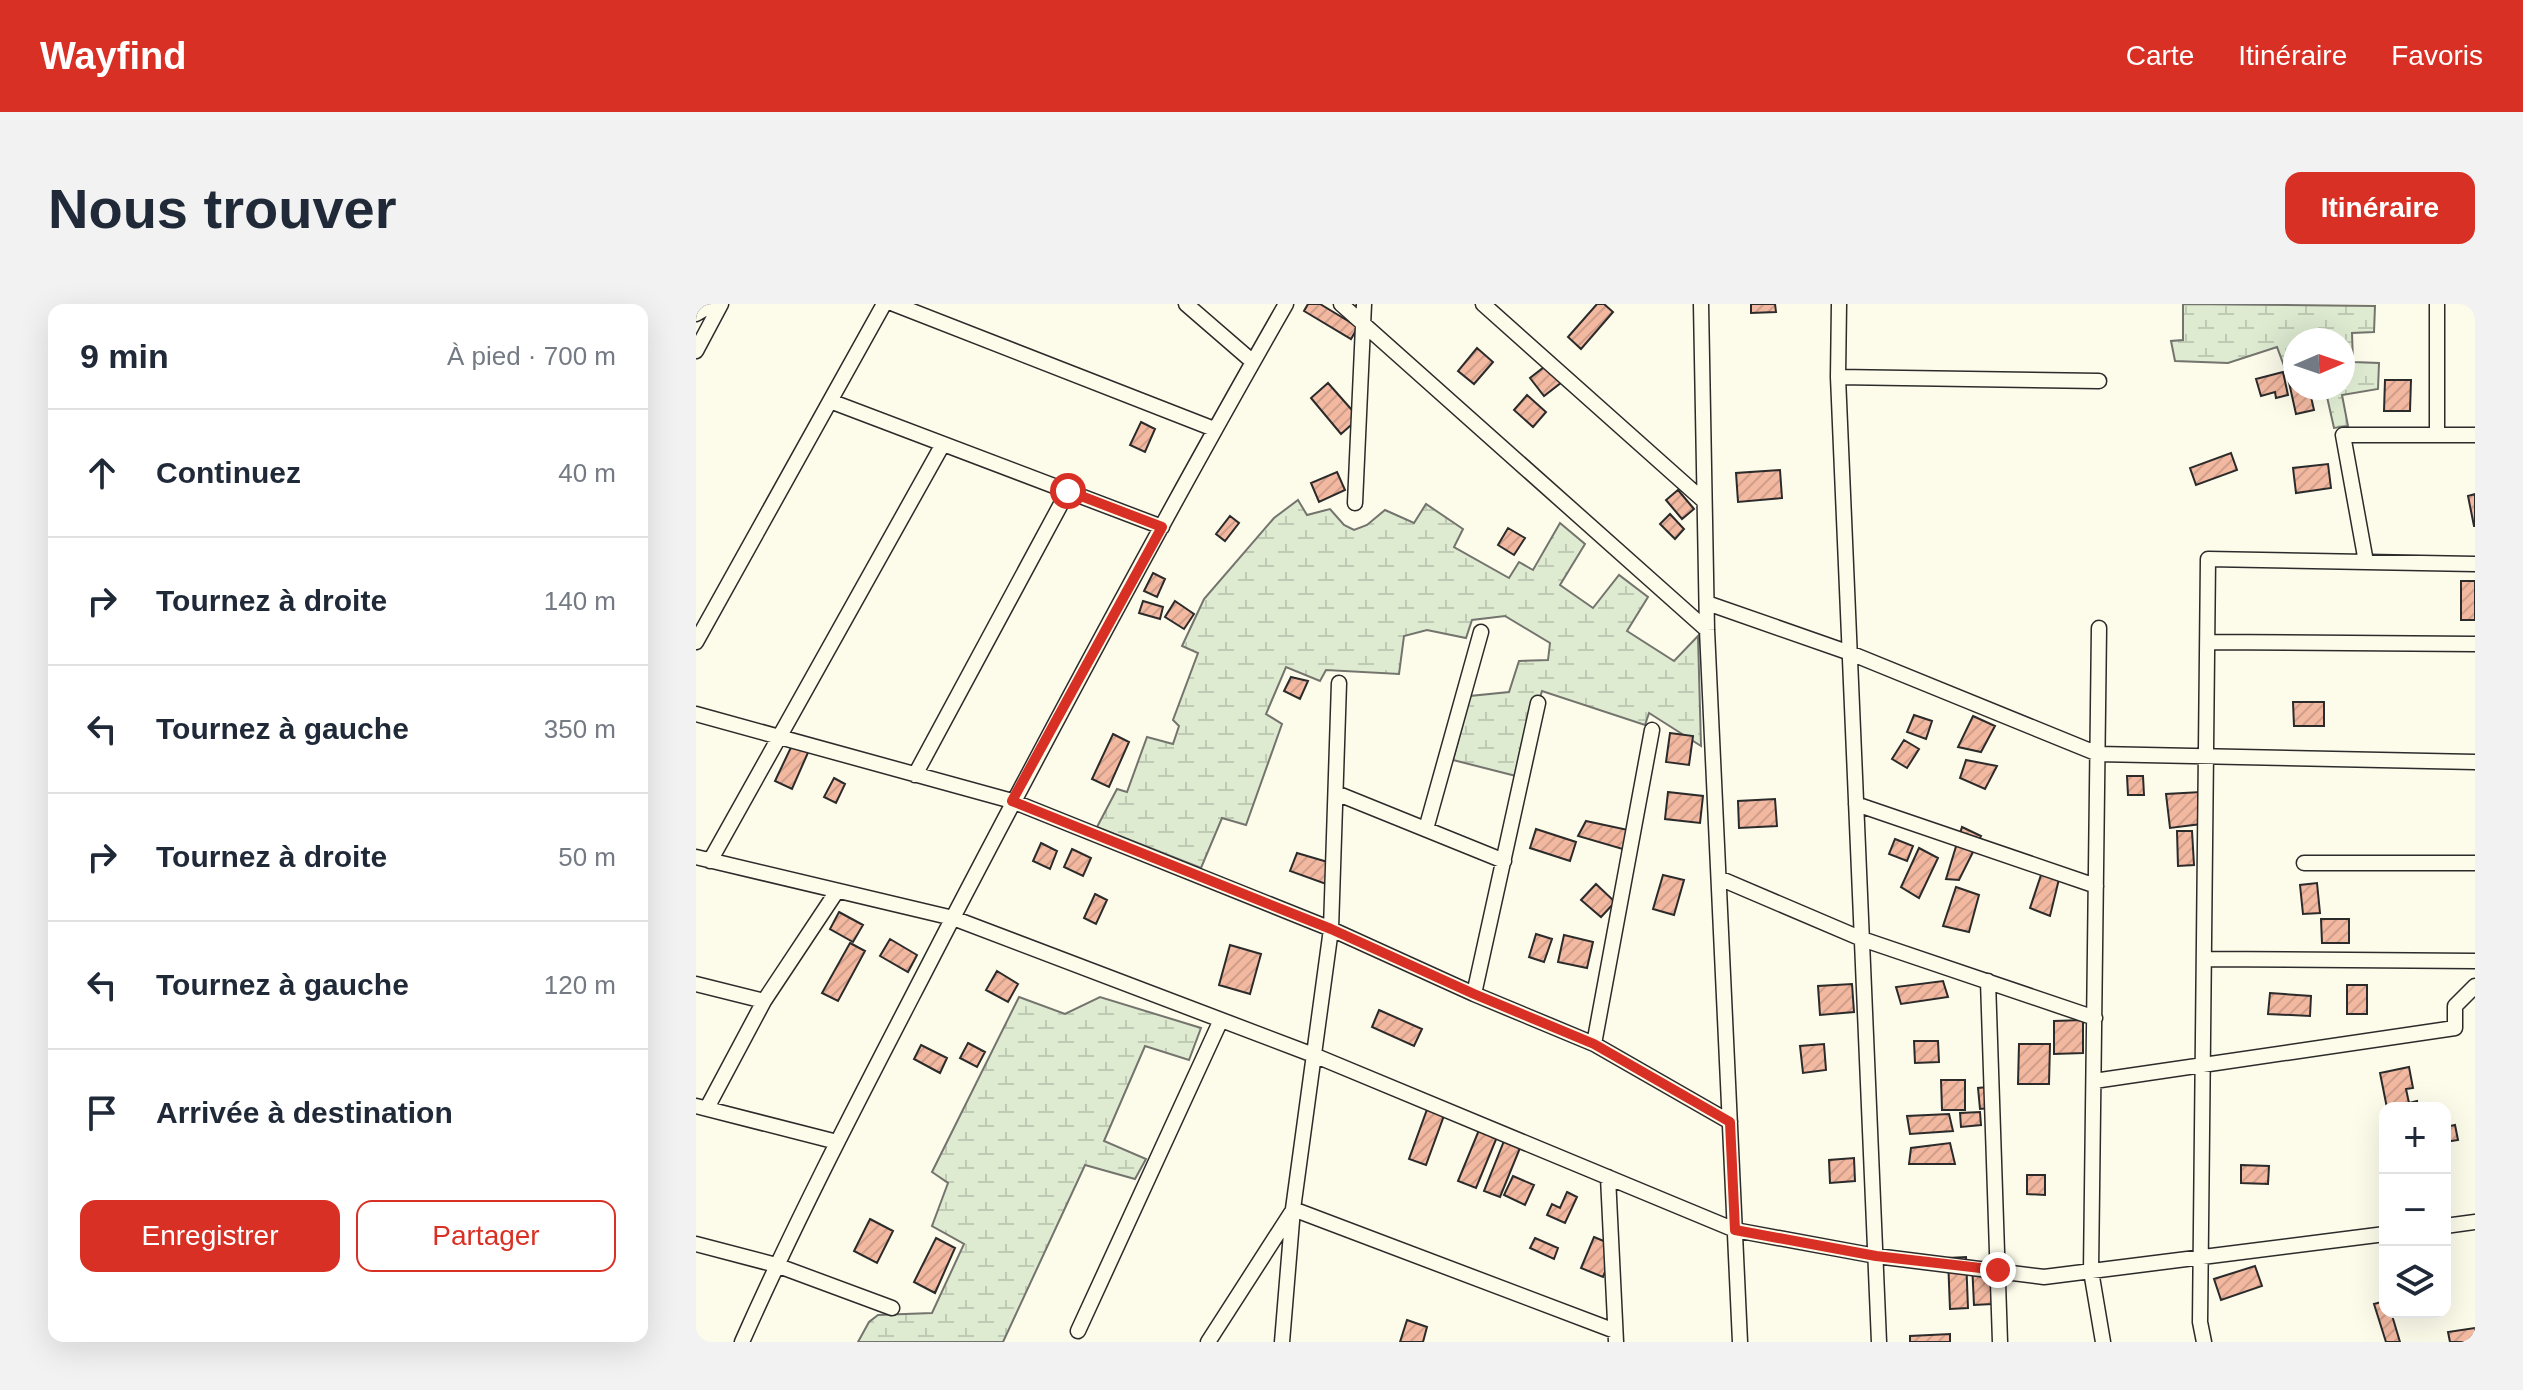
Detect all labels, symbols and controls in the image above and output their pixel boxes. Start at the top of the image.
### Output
text: Wayfind [40,35,186,77]
text: Carte [2126,40,2194,71]
text: Itinéraire [2238,40,2347,71]
text: Favoris [2391,40,2483,71]
button: Itinéraire [2285,172,2475,244]
text: Nous trouver [48,177,397,240]
north arrow [2283,328,2355,400]
text: 9 min [80,337,169,375]
text: À pied · 700 m [447,341,616,371]
icon: ahead [80,451,124,495]
text: Continuez [156,456,301,489]
text: 40 m [558,458,616,488]
route start [1050,473,1086,509]
icon: right [80,579,124,623]
text: Tournez à droite [156,584,387,617]
text: 140 m [544,586,616,616]
icon: left [80,707,124,751]
text: Tournez à gauche [156,712,409,745]
text: 350 m [544,714,616,744]
icon: right [80,835,124,879]
text: Tournez à droite [156,840,387,873]
text: 50 m [558,842,616,872]
icon: left [80,963,124,1007]
text: Tournez à gauche [156,968,409,1001]
text: 120 m [544,970,616,1000]
icon: arrive [80,1091,124,1135]
text: Arrivée à destination [156,1096,453,1129]
map controls [2379,1102,2451,1318]
button: + [2379,1102,2451,1174]
button: − [2379,1174,2451,1246]
button: Enregistrer [80,1200,340,1272]
button: Partager [356,1200,616,1272]
button: layers [2379,1246,2451,1318]
route end [1980,1252,2016,1288]

